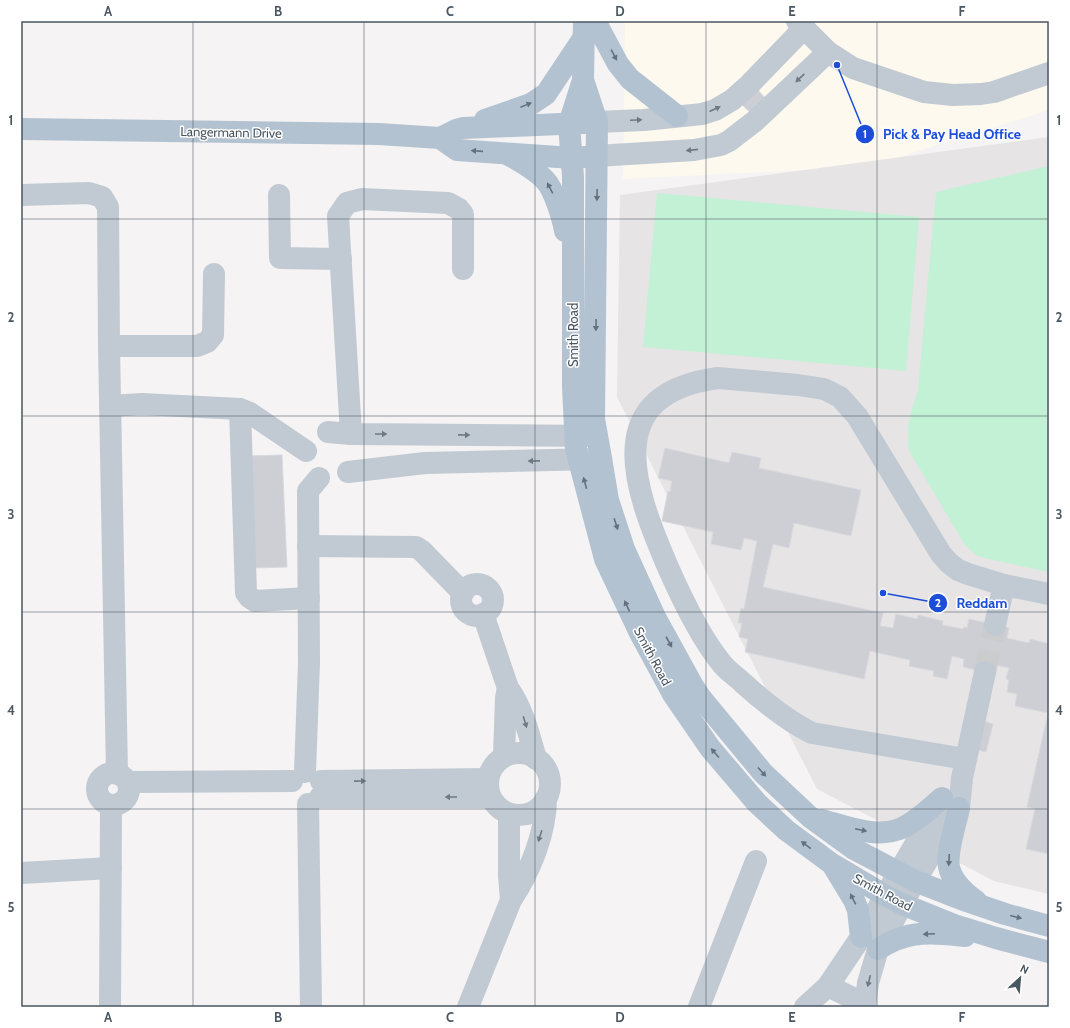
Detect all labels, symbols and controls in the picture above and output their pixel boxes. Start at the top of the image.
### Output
text: A [104,3,113,19]
text: B [274,3,282,19]
text: C [446,3,454,19]
text: D [615,3,625,19]
text: E [788,3,796,19]
text: F [959,3,966,19]
one-way arrow [610,50,617,61]
one-way arrow [795,74,805,83]
one-way arrow [520,102,532,108]
one-way arrow [710,106,721,112]
text: 1 [9,112,13,128]
text: 1 [1057,112,1061,128]
one-way arrow [630,117,642,124]
callout: Pick & Pay Head Office [855,121,1028,147]
street label: Langermann Drive [180,123,282,141]
text: Pick & Pay Head Office [883,125,1021,143]
text: 1 [863,126,867,141]
one-way arrow [686,147,698,153]
one-way arrow [471,148,483,155]
one-way arrow [547,183,553,194]
one-way arrow [594,189,600,202]
street label: Smith Road [565,303,581,367]
text: 2 [8,309,15,325]
text: 2 [1056,309,1063,325]
one-way arrow [593,319,599,332]
one-way arrow [375,431,388,437]
one-way arrow [458,432,471,438]
one-way arrow [527,458,540,464]
one-way arrow [582,477,588,489]
text: 3 [7,506,15,522]
text: 3 [1055,506,1063,522]
one-way arrow [613,518,619,530]
callout: Reddam [928,590,1015,616]
text: Reddam [957,594,1007,612]
text: 2 [935,595,941,610]
one-way arrow [624,600,630,611]
street label: Smith Road [631,624,675,688]
one-way arrow [666,636,672,648]
text: 4 [7,702,15,718]
text: 4 [1055,702,1063,718]
one-way arrow [522,716,528,728]
one-way arrow [710,748,719,759]
one-way arrow [757,766,766,777]
one-way arrow [354,778,367,784]
one-way arrow [444,794,457,800]
one-way arrow [855,827,867,833]
one-way arrow [537,830,543,842]
one-way arrow [801,841,812,849]
one-way arrow [946,854,952,867]
street label: Smith Road [851,870,915,914]
one-way arrow [850,893,856,905]
text: 5 [8,899,15,915]
text: 5 [1056,899,1063,915]
one-way arrow [1010,915,1023,921]
one-way arrow [922,931,935,937]
north arrow [1000,958,1040,998]
text: N [1018,961,1031,977]
one-way arrow [865,975,871,987]
text: A [104,1009,113,1025]
text: B [274,1009,282,1025]
text: C [446,1009,454,1025]
text: D [615,1009,625,1025]
text: E [788,1009,796,1025]
text: F [959,1009,966,1025]

